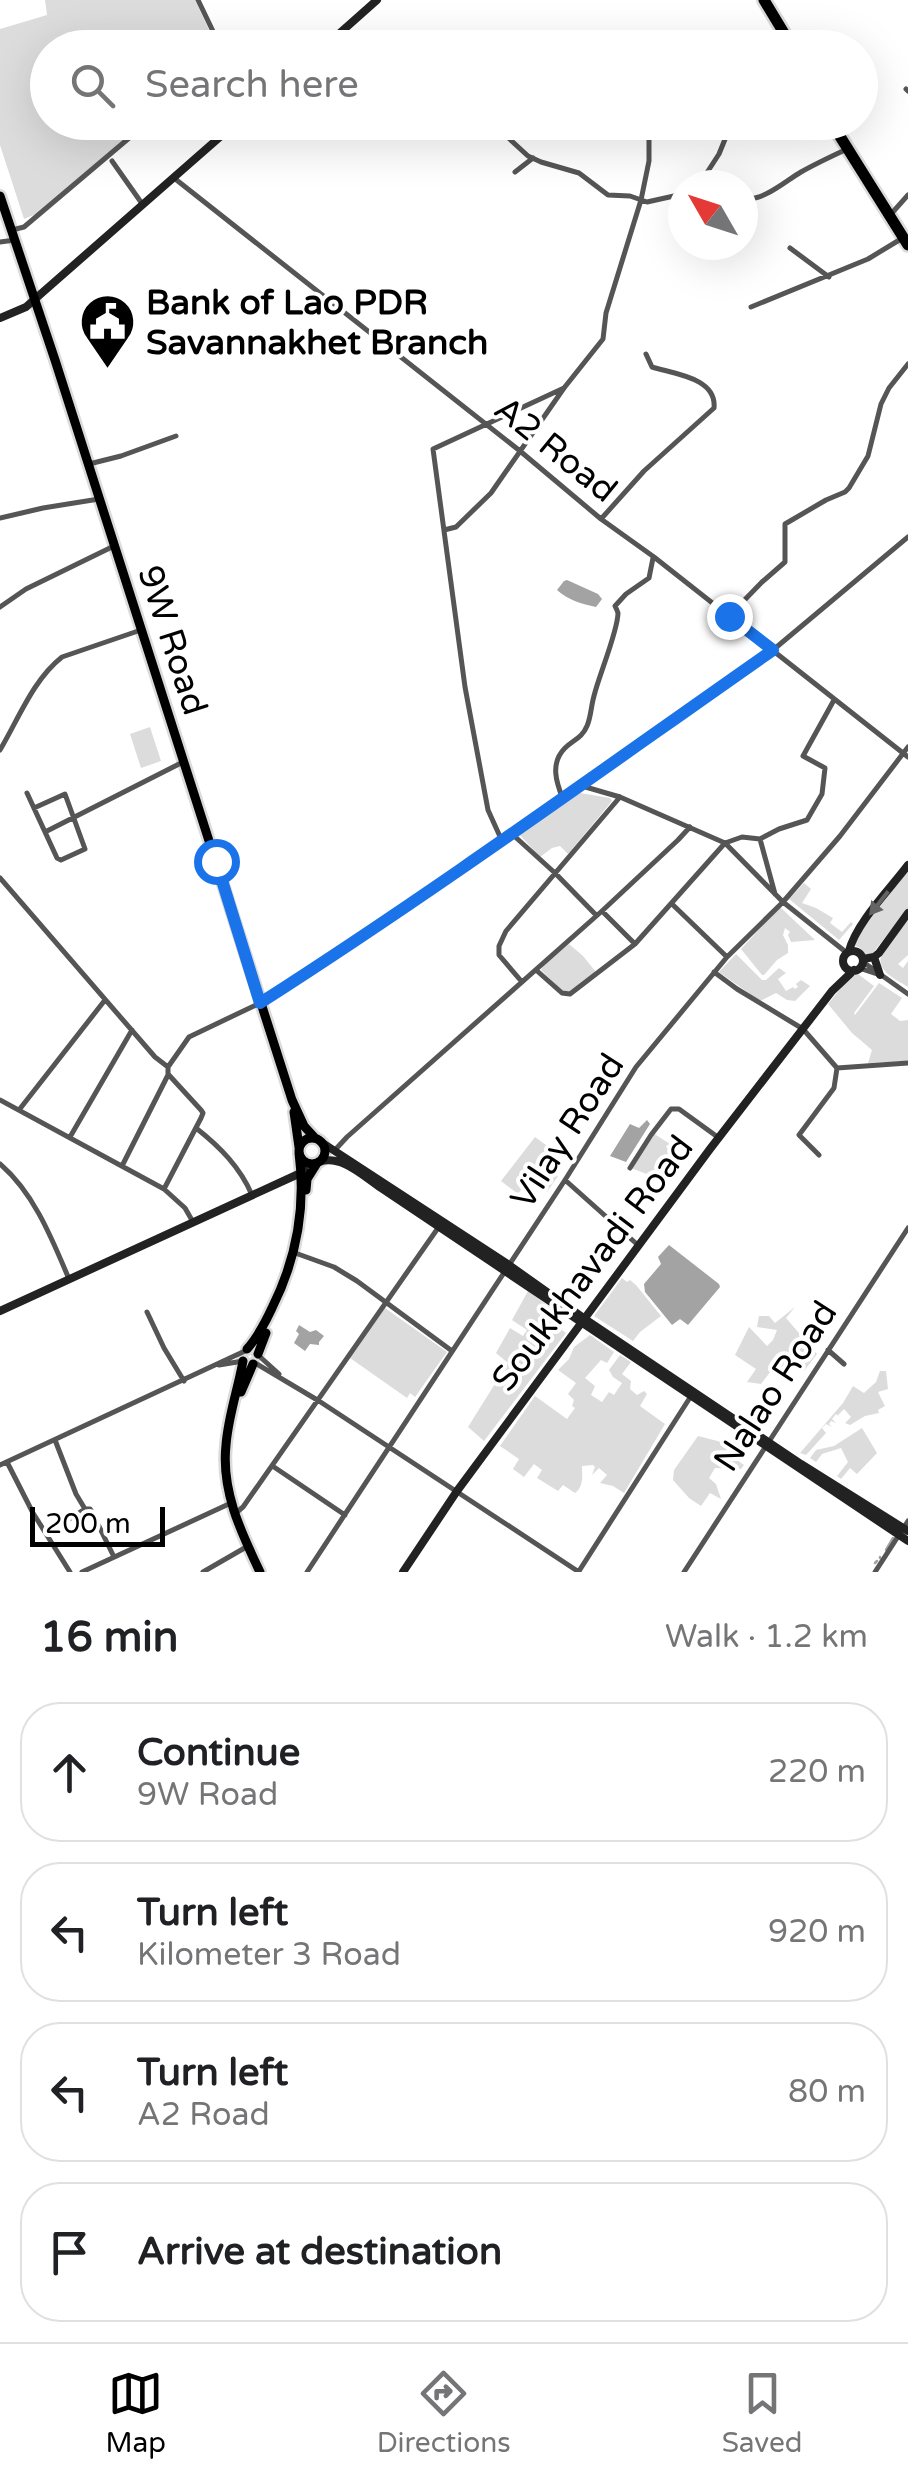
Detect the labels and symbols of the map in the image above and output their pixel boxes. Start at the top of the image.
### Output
north arrow [668,170,758,260]
place label: Bank of Lao PDR Savannakhet Branch [146,282,488,364]
public building icon: Bank of Lao PDR Savannakhet Branch [77,292,137,371]
street label: A2 Road [486,388,625,512]
street label: 9W Road [128,560,216,720]
route end [707,594,753,640]
route start [194,839,240,885]
one-way arrow [869,890,889,916]
street label: Vilay Road [502,1046,634,1217]
street label: Soukkhavadi Road [483,1128,703,1400]
street label: Nalao Road [705,1294,846,1480]
scale bar [30,1502,165,1546]

